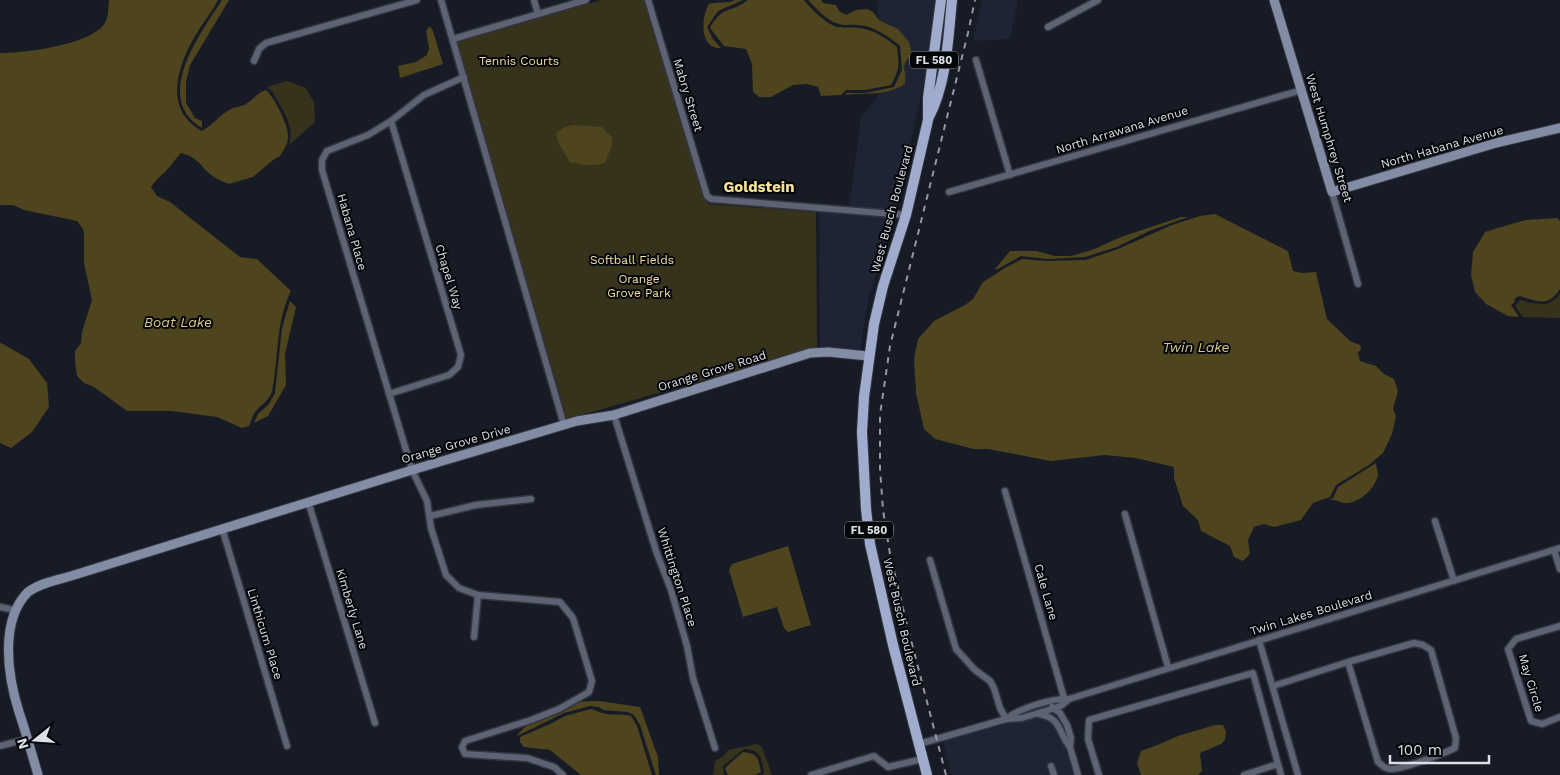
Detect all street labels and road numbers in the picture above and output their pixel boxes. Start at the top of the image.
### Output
road number: FL 580 [910,52,958,68]
street label: Mabry Street [670,57,706,133]
street label: West Humphrey Street [1303,72,1355,204]
street label: North Arrawana Avenue [1054,103,1190,157]
street label: North Habana Avenue [1379,123,1505,171]
street label: West Busch Boulevard [868,144,916,274]
street label: Habana Place [334,192,370,272]
street label: Chapel Way [432,243,466,312]
street label: Orange Grove Road [656,348,768,394]
street label: Orange Grove Drive [400,422,512,466]
road number: FL 580 [845,522,893,538]
street label: Whittington Place [654,526,700,629]
street label: West Busch Boulevard [880,556,924,688]
street label: Cale Lane [1031,562,1061,622]
street label: Kimberly Lane [333,567,371,651]
street label: Linthicum Place [244,587,286,681]
street label: Twin Lakes Boulevard [1248,588,1374,638]
street label: May Circle [1516,652,1546,714]

